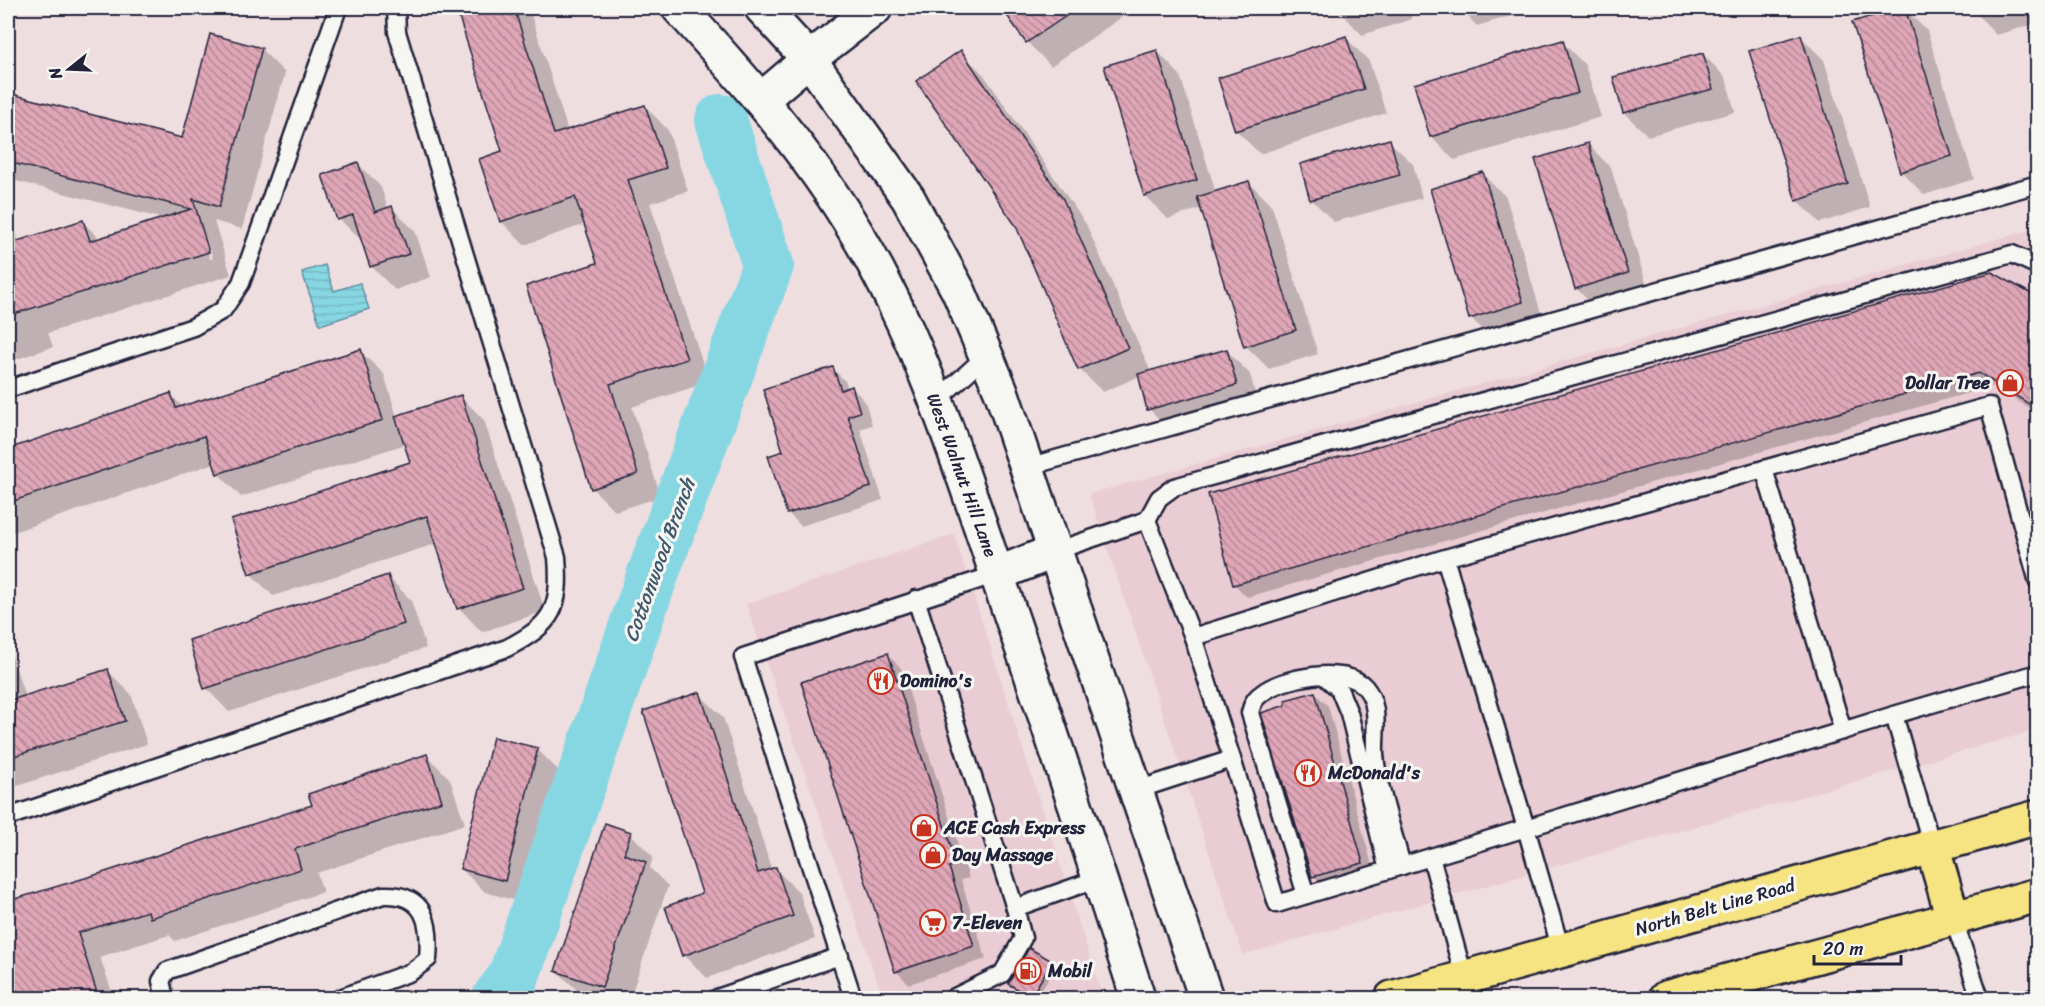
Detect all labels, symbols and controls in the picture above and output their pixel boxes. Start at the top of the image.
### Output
north arrow [39,39,99,99]
text: N [39,63,71,84]
place label: Dollar Tree [1905,367,1991,399]
shop icon: Dollar Tree [1995,368,2025,398]
street label: West Walnut Hill Lane [917,388,1007,562]
water label: Cottonwood Branch [614,472,706,647]
place label: Domino's [900,665,972,697]
restaurant icon: Domino's [866,666,896,696]
place label: McDonald's [1327,757,1421,789]
restaurant icon: McDonald's [1293,758,1323,788]
place label: ACE Cash Express [943,812,1086,844]
shop icon: ACE Cash Express [909,813,939,843]
place label: Day Massage [952,839,1054,871]
shop icon: Day Massage [918,840,948,870]
street label: North Belt Line Road [1631,868,1800,945]
place label: 7-Eleven [952,907,1023,939]
supermarket icon: 7-Eleven [918,908,948,938]
scale bar [1814,928,1901,966]
text: 20 m [1823,933,1863,965]
place label: Mobil [1047,955,1093,987]
fuel station icon: Mobil [1013,956,1043,986]

